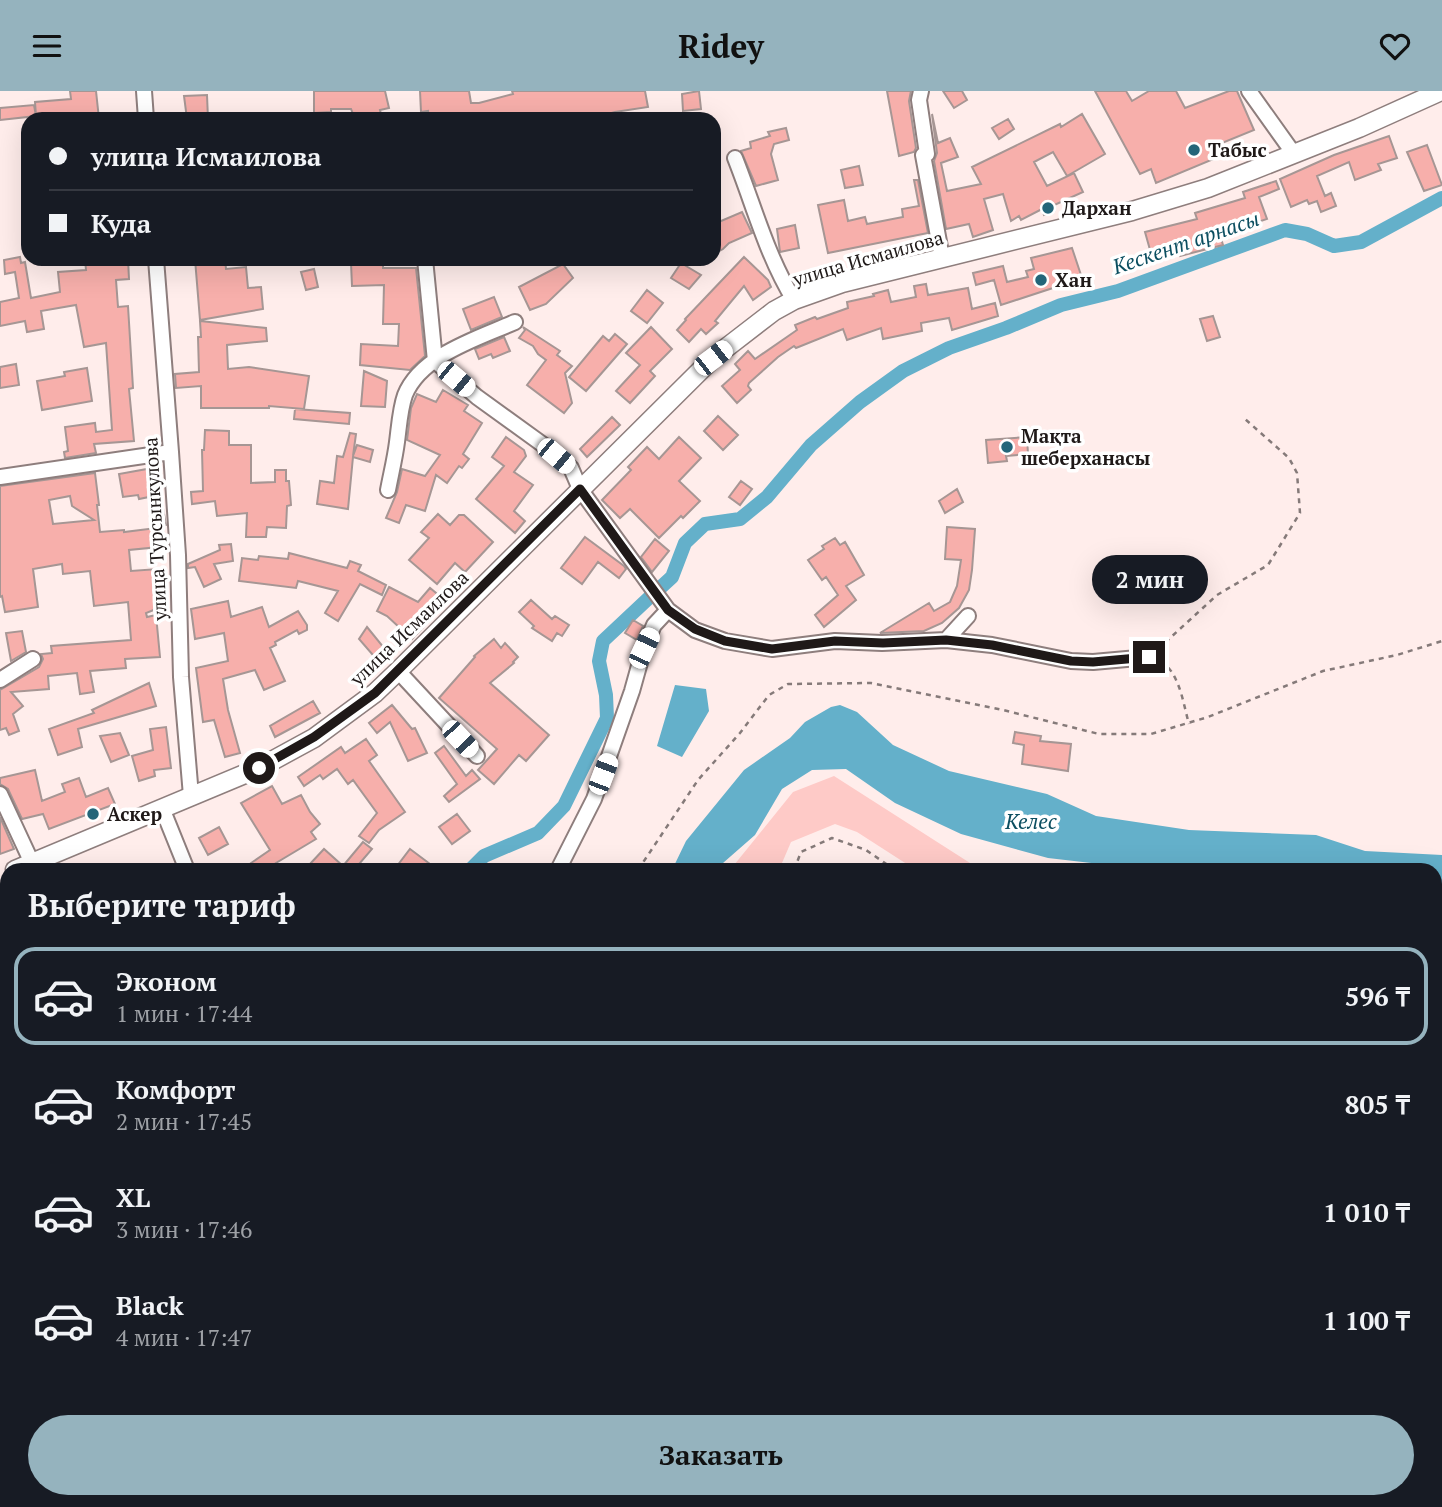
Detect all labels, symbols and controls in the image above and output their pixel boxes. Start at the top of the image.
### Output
text: Ridey [678,25,764,67]
icon: menu [28,27,66,65]
icon: heart [1376,27,1414,65]
place label: Табыс [1208,137,1267,162]
text: улица Исмаилова [91,139,322,173]
marker: Табыс [1186,142,1202,158]
place label: Дархан [1062,195,1132,220]
marker: Дархан [1040,200,1056,216]
water label: Кескент арнасы [1108,204,1263,281]
text: Куда [91,206,151,240]
street label: улица Исмаилова [789,224,946,291]
place label: Хан [1055,267,1092,292]
marker: Хан [1033,272,1049,288]
car [690,337,737,379]
car [434,357,479,401]
place label: Мақта шеберханасы [1021,423,1151,470]
car [534,434,579,478]
street label: улица Турсынкулова [137,436,172,622]
marker: Мақта шеберханасы [999,439,1015,455]
callout: 2 мин [1091,555,1207,605]
street label: улица Исмаилова [343,564,474,691]
text: 2 мин [1116,564,1184,595]
car [626,625,663,671]
route end [1133,641,1165,673]
car [438,716,483,762]
car [586,751,621,797]
route start [243,752,275,784]
place label: Аскер [107,801,162,826]
marker: Аскер [85,806,101,822]
water label: Келес [1004,807,1058,835]
text: Выберите тариф [28,884,296,926]
text: Эконом [116,964,217,998]
icon: car [32,965,95,1028]
text: 596 ₸ [1345,979,1410,1013]
text: 1 мин · 17:44 [116,998,252,1029]
text: Комфорт [116,1072,235,1106]
icon: car [32,1073,95,1136]
text: 805 ₸ [1345,1087,1410,1121]
text: 2 мин · 17:45 [116,1106,252,1137]
text: XL [116,1180,150,1214]
icon: car [32,1181,95,1244]
text: 1 010 ₸ [1323,1195,1410,1229]
text: 3 мин · 17:46 [116,1214,252,1245]
text: Black [116,1288,184,1322]
icon: car [32,1289,95,1352]
text: 1 100 ₸ [1323,1303,1410,1337]
text: 4 мин · 17:47 [116,1322,252,1353]
button: Заказать [28,1415,1414,1495]

